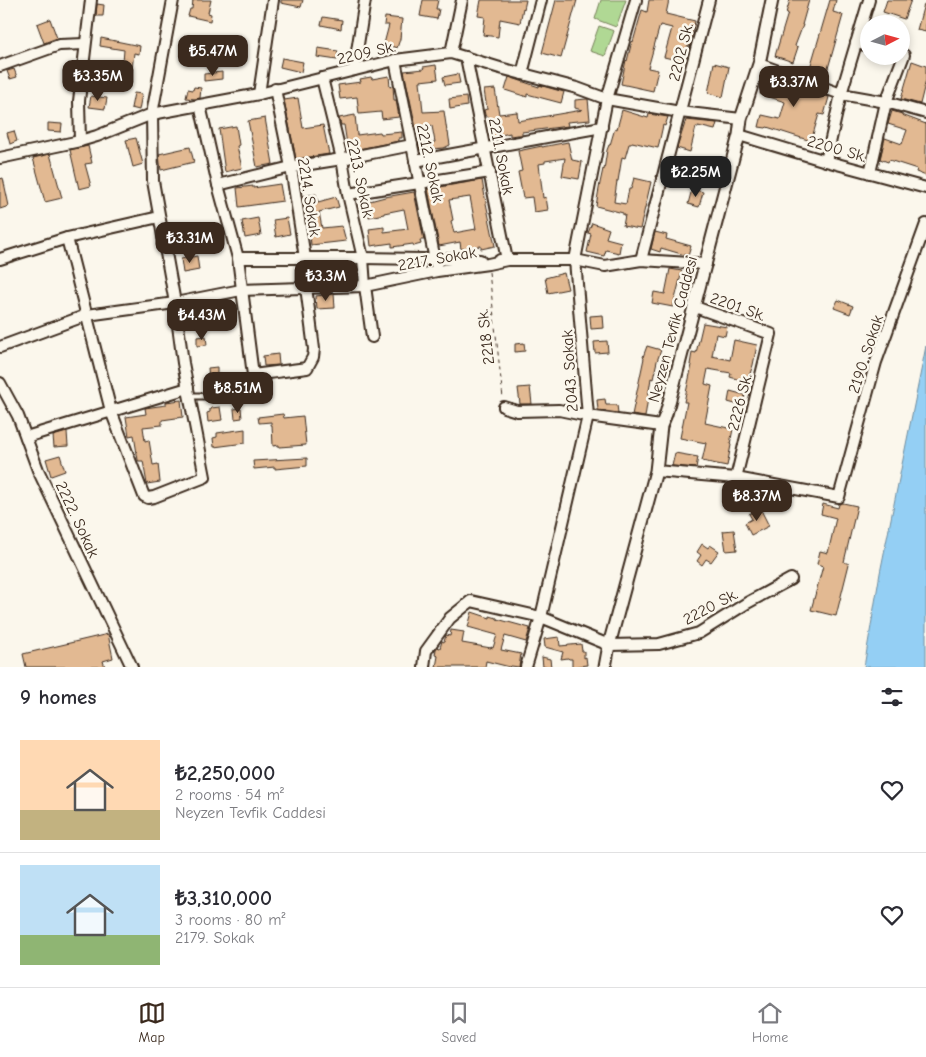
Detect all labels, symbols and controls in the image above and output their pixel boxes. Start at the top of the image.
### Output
north arrow [860,15,910,65]
map controls [860,15,910,65]
street label: 2202 Sk. [665,21,697,83]
pin: ₺5.47M [172,34,254,77]
street label: 2209 Sk. [335,38,397,68]
text: ₺5.47M [189,42,237,60]
pin: ₺3.35M [57,59,139,102]
pin: ₺3.37M [753,66,835,108]
text: ₺3.35M [73,67,123,85]
text: ₺3.37M [770,73,818,91]
street label: 2211. Sokak [485,116,517,196]
street label: 2212. Sokak [413,122,447,204]
street label: 2200 Sk. [805,132,868,166]
street label: 2213. Sokak [343,137,377,219]
pin: ₺2.25M [655,156,737,198]
street label: 2214. Sokak [294,157,324,238]
text: ₺2.25M [671,163,721,181]
pin: ₺3.31M [149,222,231,264]
text: ₺3.31M [166,229,214,247]
street label: 2217. Sokak [397,243,478,275]
street label: Neyzen Tevfik Caddesi [645,254,701,404]
pin: ₺3.3M [291,260,361,302]
text: ₺3.3M [306,267,346,285]
street label: 2201 Sk. [708,289,768,325]
pin: ₺4.43M [161,298,243,341]
text: ₺4.43M [178,306,226,324]
street label: 2218 Sk. [474,308,498,366]
street label: 2190. Sokak [845,313,887,396]
street label: 2043. Sokak [558,329,582,413]
pin: ₺8.51M [197,372,279,414]
street label: 2226 Sk. [724,372,756,433]
text: ₺8.51M [214,379,262,397]
street label: 2222. Sokak [52,478,103,561]
pin: ₺8.37M [716,480,798,522]
text: ₺8.37M [733,487,781,505]
street label: 2220 Sk. [680,585,741,629]
icon: filters [878,683,906,711]
text: 9 homes [20,685,96,709]
icon: home [60,760,120,820]
text: ₺2,250,000 [175,761,275,785]
icon: heart [878,776,906,804]
text: 2 rooms · 54 m² [175,786,284,804]
text: Neyzen Tevfik Caddesi [175,804,326,822]
icon: home [60,885,120,945]
text: ₺3,310,000 [175,886,272,910]
icon: heart [878,901,906,929]
text: 3 rooms · 80 m² [175,911,285,929]
text: 2179. Sokak [175,929,254,947]
tab: Map [138,999,166,1046]
tab: Saved [441,999,476,1046]
tab: Home [752,999,788,1046]

